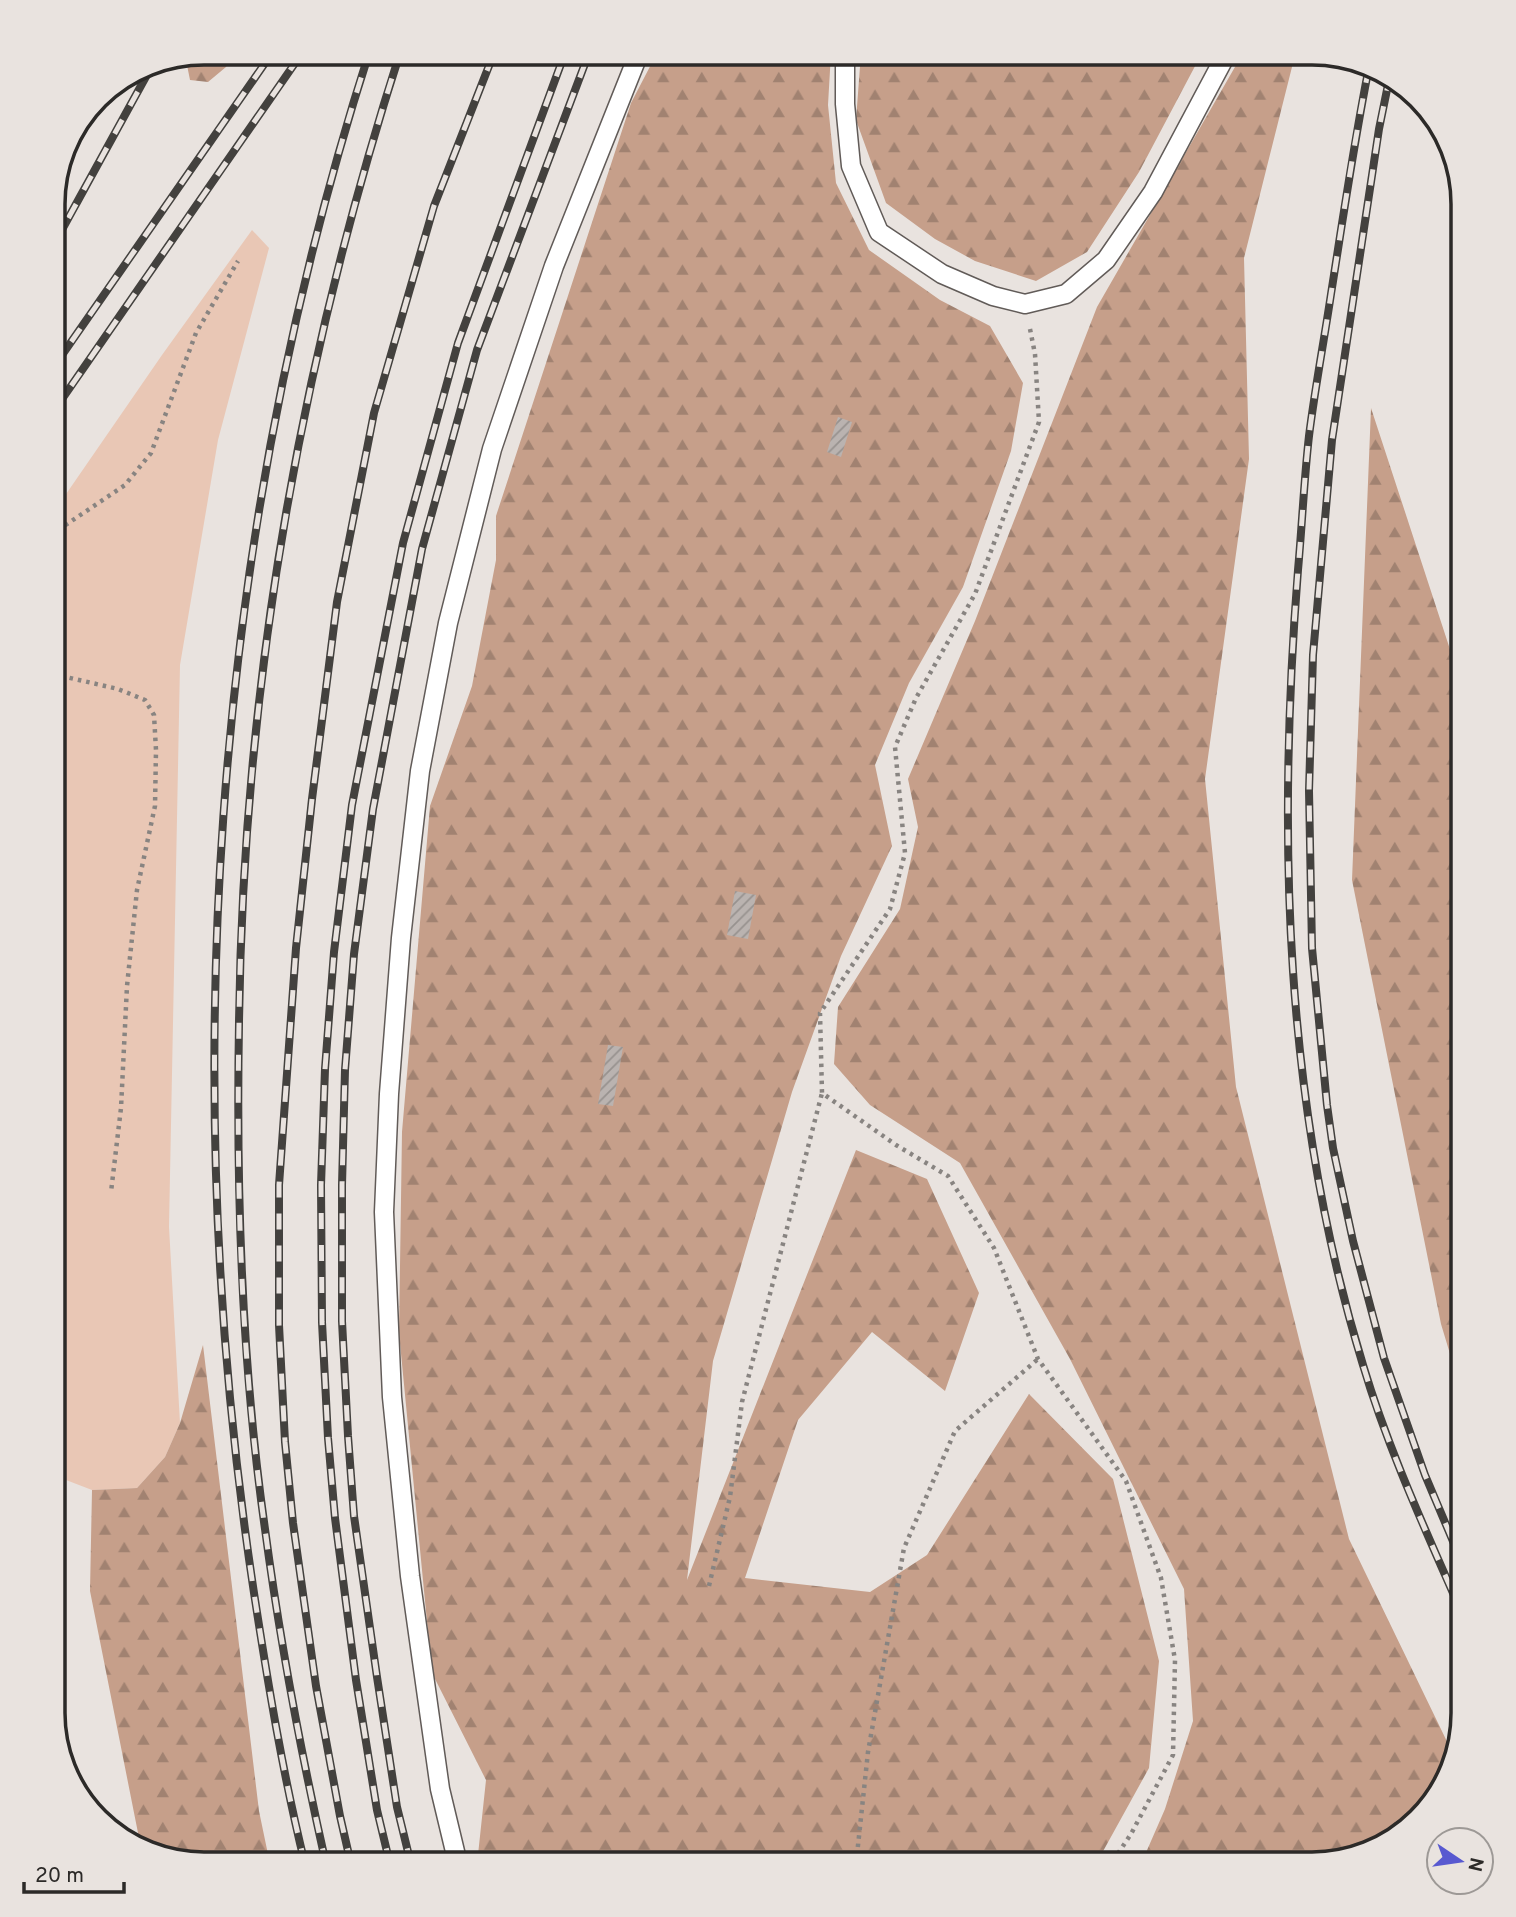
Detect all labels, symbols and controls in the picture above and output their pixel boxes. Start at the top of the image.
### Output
north arrow [1425,1826,1495,1896]
scale bar [24,1850,124,1894]
text: N [1461,1855,1488,1874]
text: 20 m [35,1863,84,1890]

